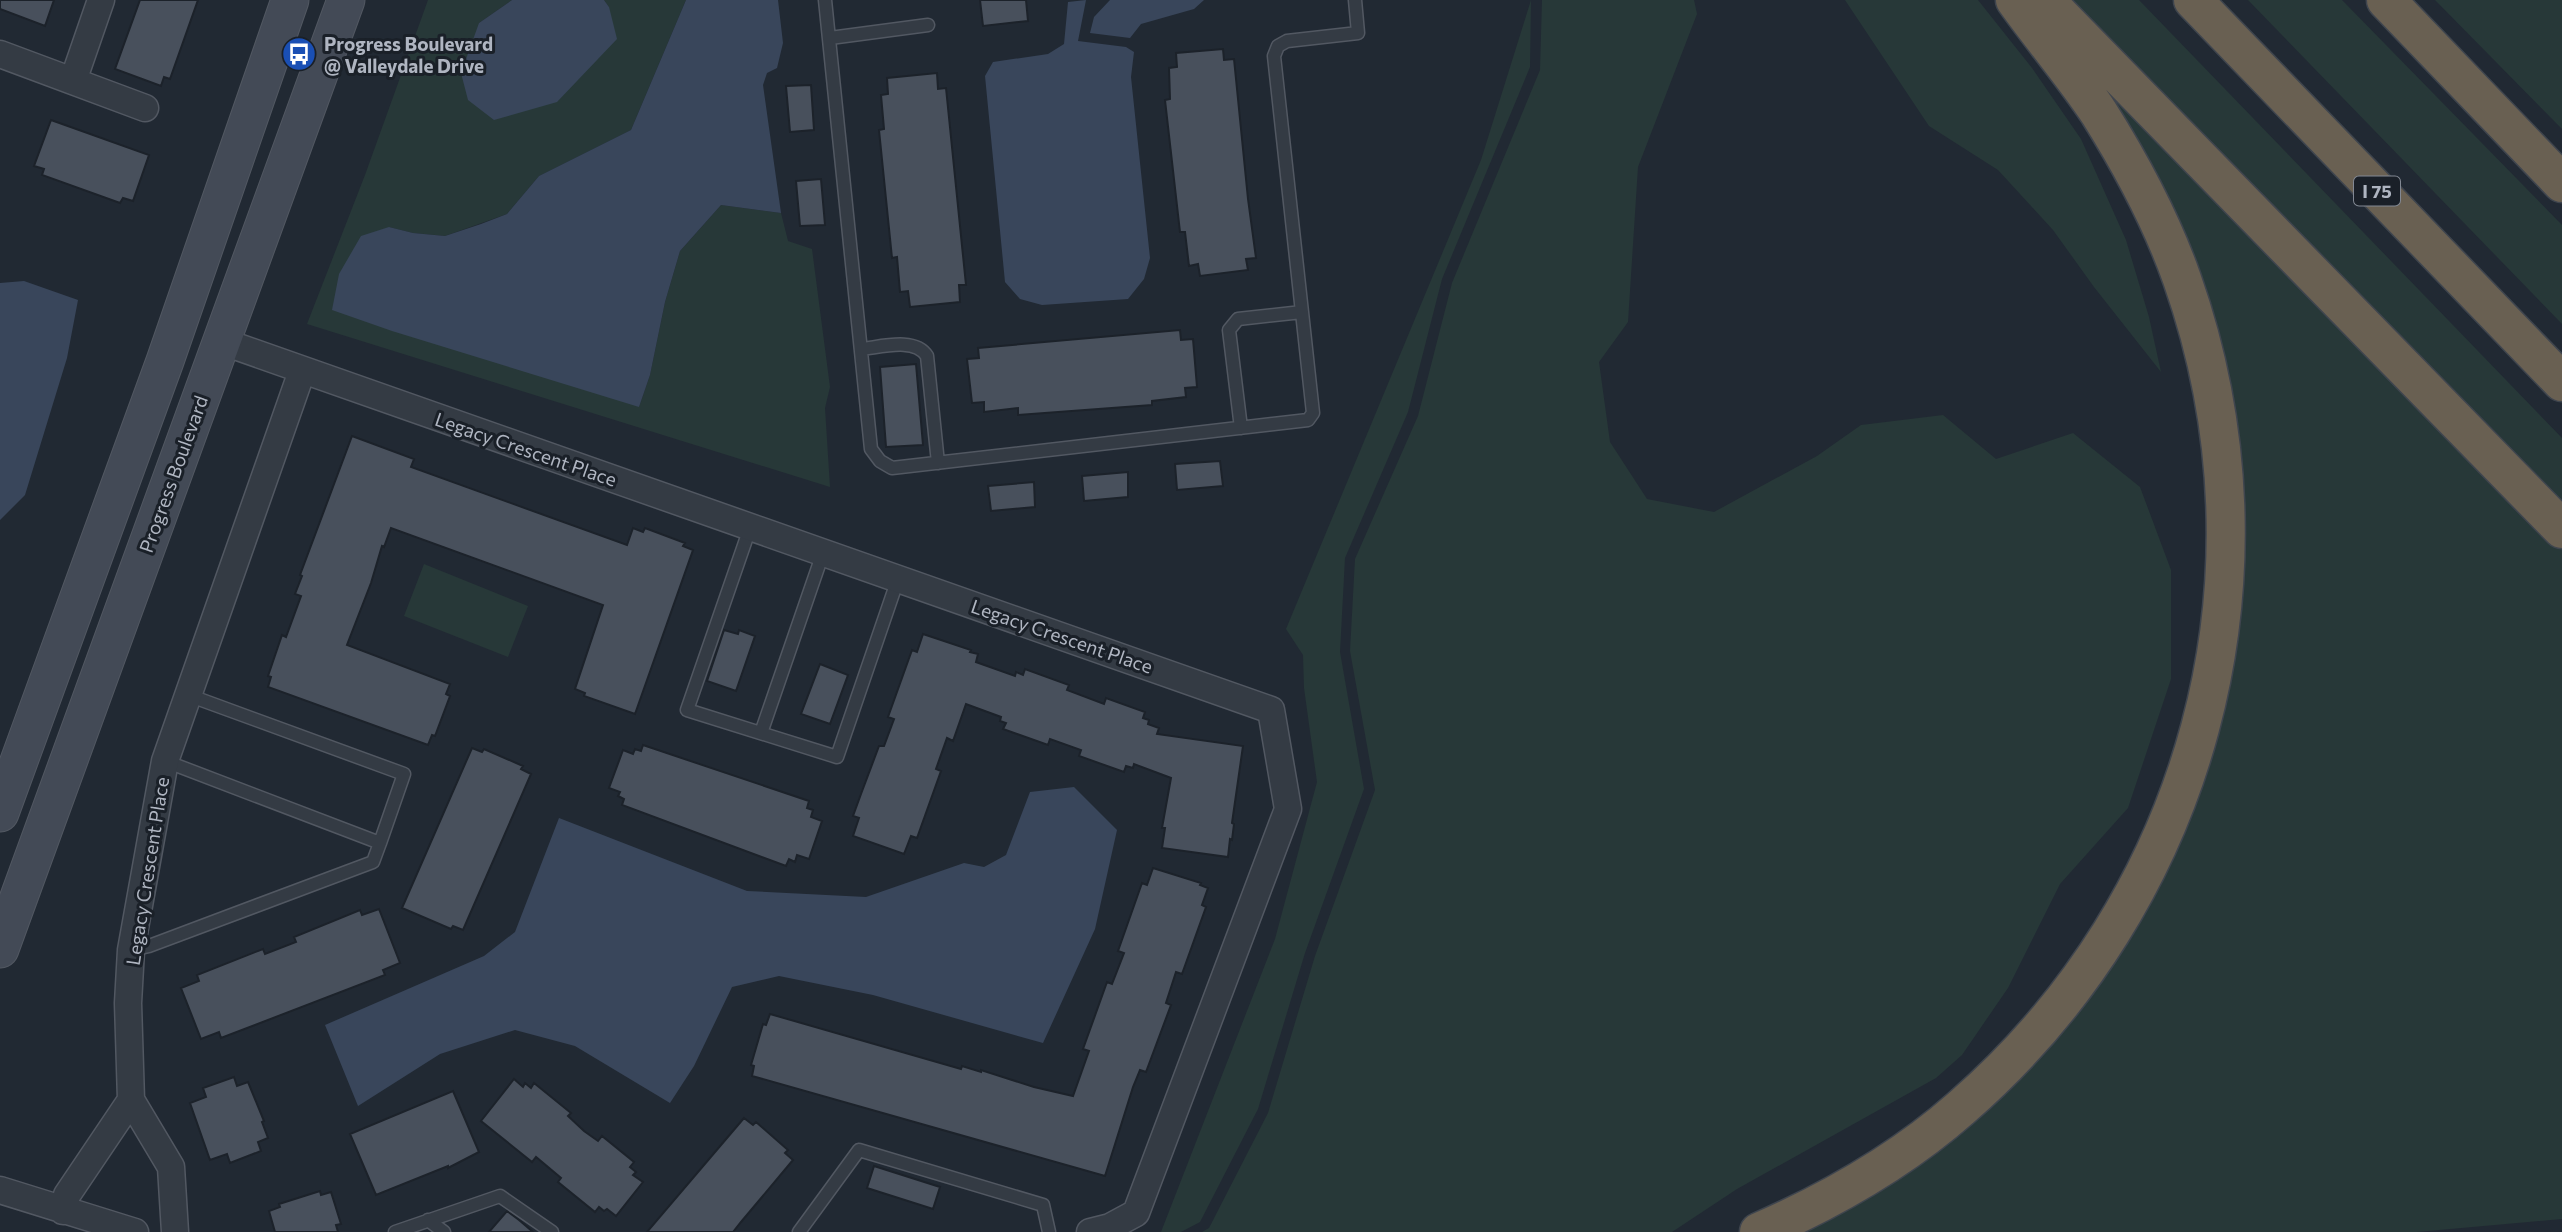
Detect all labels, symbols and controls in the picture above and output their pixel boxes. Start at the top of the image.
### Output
place label: Progress Boulevard @ Valleydale Drive [324,32,493,77]
bus stop icon: Progress Boulevard @ Valleydale Drive [280,35,318,73]
road number: I 75 [2354,176,2400,206]
street label: Progress Boulevard [134,392,212,556]
street label: Legacy Crescent Place [432,407,620,491]
street label: Legacy Crescent Place [968,594,1156,678]
street label: Legacy Crescent Place [121,775,173,967]

